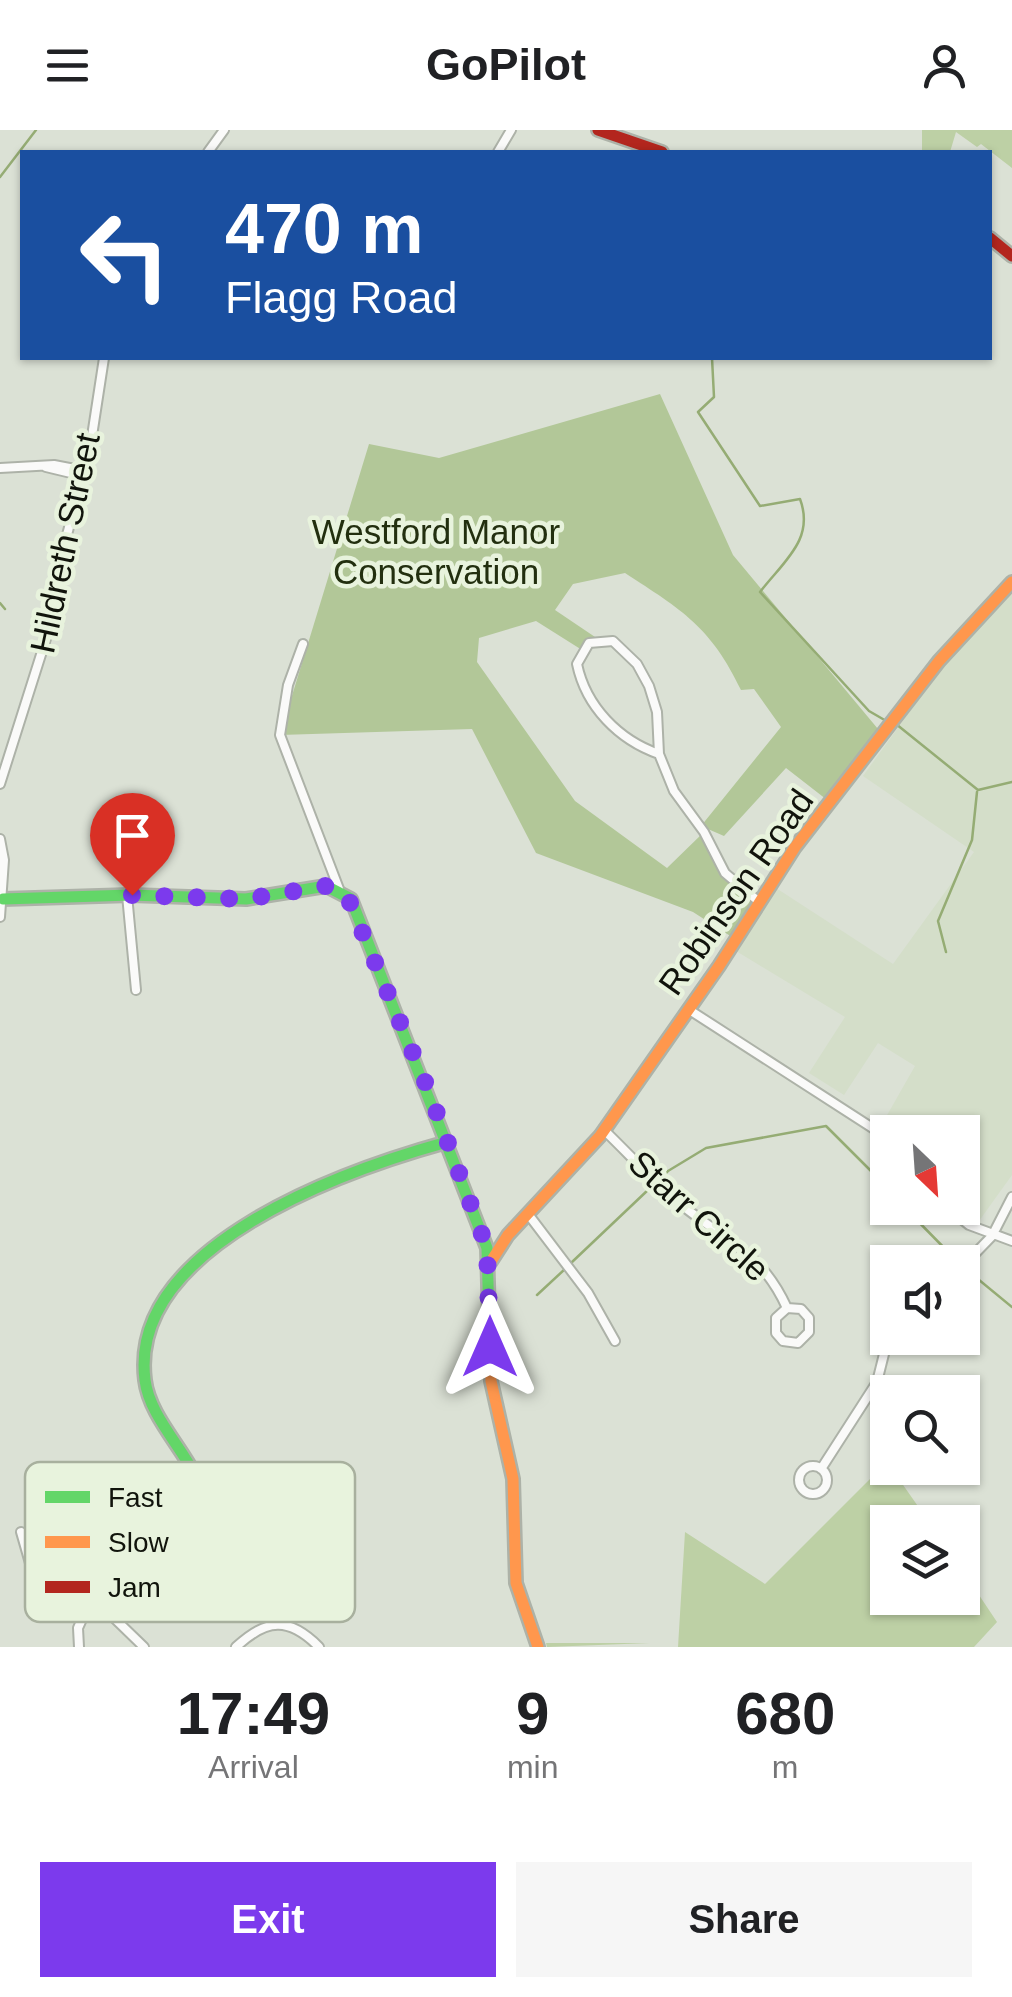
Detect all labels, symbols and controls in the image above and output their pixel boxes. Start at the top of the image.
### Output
icon: menu [40,38,95,93]
icon: person [917,38,972,93]
text: GoPilot [426,39,586,90]
icon: left [60,190,190,320]
text: 470 m [225,190,423,268]
text: Flagg Road [225,272,458,323]
street label: Hildreth Street [22,429,107,656]
park label: Westford Manor Conservation [312,512,561,591]
street label: Robinson Road [650,782,821,1002]
pin [90,793,175,896]
icon: arrive [105,808,160,863]
north arrow [870,1115,980,1225]
map controls [870,1115,980,1615]
street label: Starr Circle [621,1143,777,1289]
button: sound [870,1245,980,1355]
position arrow [438,1295,542,1399]
button: search [870,1375,980,1485]
legend [25,1462,355,1622]
text: Fast [108,1482,163,1513]
button: layers [870,1505,980,1615]
text: Slow [108,1527,169,1558]
text: Jam [108,1572,161,1603]
text: 17:49 [177,1680,330,1747]
text: 9 [516,1680,549,1747]
text: 680 [735,1680,835,1747]
text: Arrival [208,1749,299,1785]
text: min [507,1749,558,1785]
text: m [772,1749,799,1785]
button: Exit [40,1862,496,1977]
button: Share [516,1862,972,1977]

